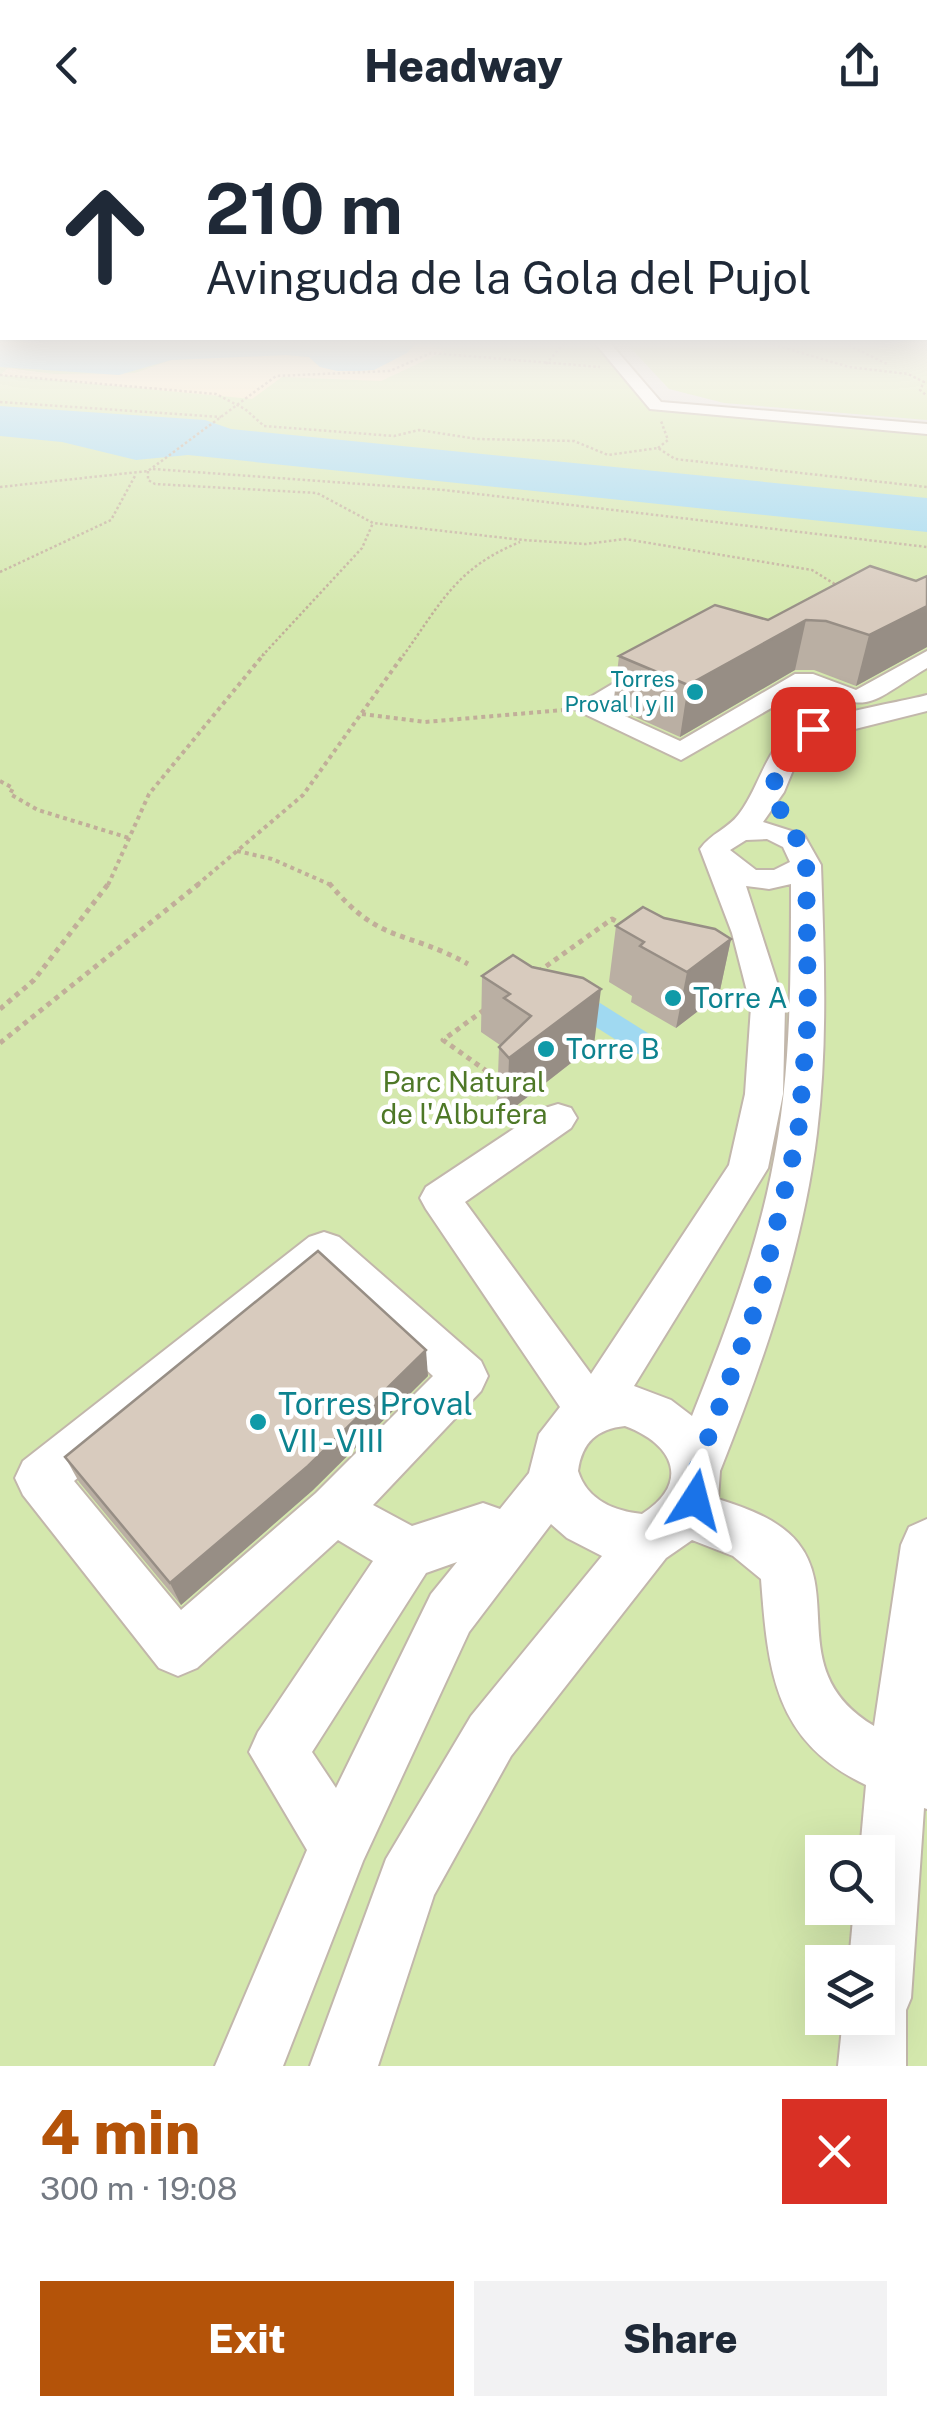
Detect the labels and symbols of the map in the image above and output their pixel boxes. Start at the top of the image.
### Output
place label: Torres Proval I y II [564,666,675,717]
marker: Torres Proval I y II [684,681,706,703]
pin [771,687,856,772]
place label: Torre A [693,981,788,1014]
marker: Torre A [662,987,684,1009]
place label: Torre B [566,1032,659,1065]
marker: Torre B [535,1038,557,1060]
park label: Parc Natural de l'Albufera [380,1065,548,1130]
place label: Torres Proval VII - VIII [278,1385,473,1459]
marker: Torres Proval VII - VIII [247,1411,269,1433]
position arrow [643,1448,747,1552]

